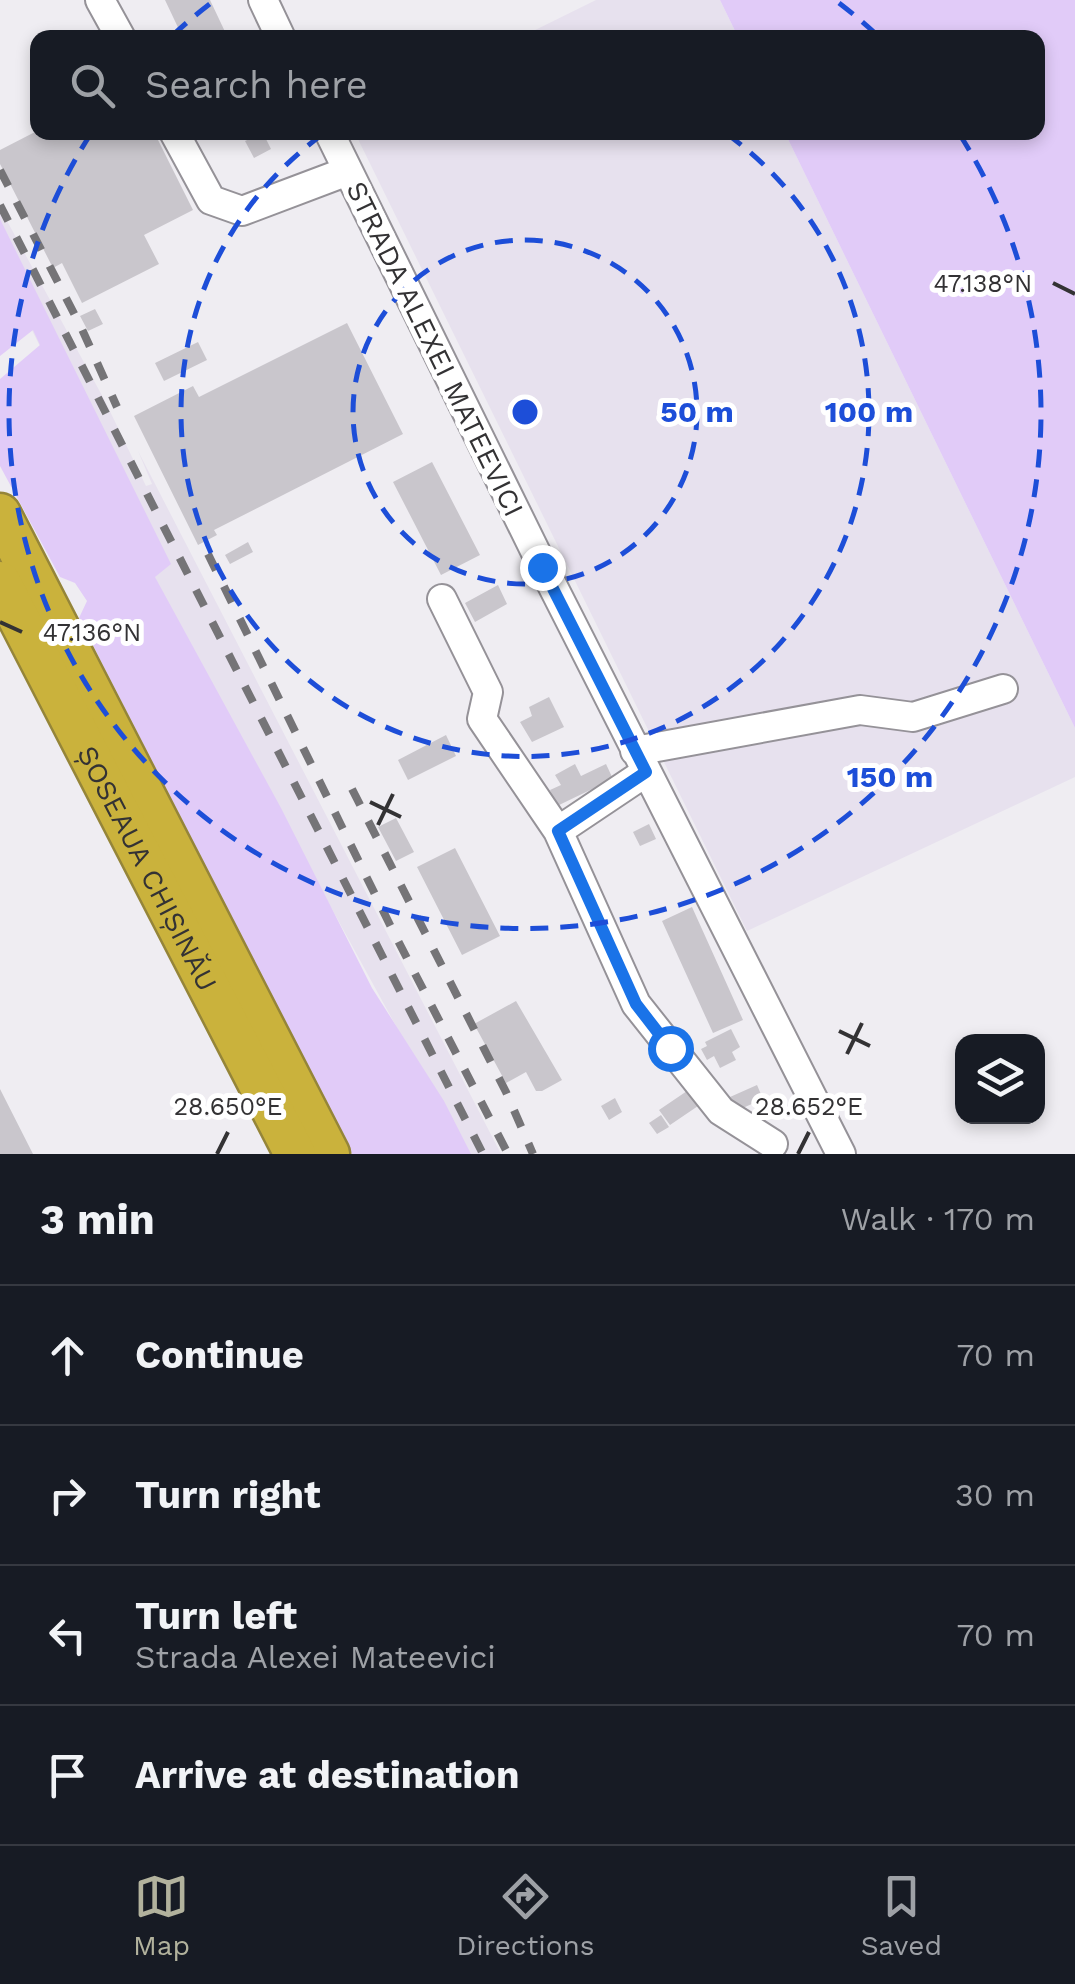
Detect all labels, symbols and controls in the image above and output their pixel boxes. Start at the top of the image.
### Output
search box [30,30,1045,140]
icon: search [65,58,120,113]
text: Search here [145,63,368,107]
street label: STRADA ALEXEI MATEEVICI [339,176,531,522]
text: 47.138°N [934,269,1032,298]
centre of rings [507,394,543,430]
text: 50 m [660,394,734,429]
text: 100 m [825,394,913,429]
route end [520,545,566,591]
text: 47.136°N [43,618,141,647]
street label: ȘOSEAUA CHIȘINĂU [71,740,224,996]
text: 150 m [847,759,933,794]
route start [648,1026,694,1072]
map controls [955,1034,1045,1124]
button: layers [955,1034,1045,1124]
text: 28.650°E [173,1092,283,1121]
text: 28.652°E [755,1092,863,1121]
text: 3 min [40,1195,155,1244]
text: Walk · 170 m [841,1200,1035,1238]
icon: ahead [40,1328,95,1383]
text: Continue [135,1333,304,1377]
text: 70 m [956,1336,1035,1374]
icon: right [40,1468,95,1523]
text: Turn right [135,1473,321,1517]
text: 30 m [955,1476,1035,1514]
text: Turn left [135,1594,297,1638]
icon: left [40,1608,95,1663]
text: 70 m [956,1616,1035,1654]
text: Strada Alexei Mateevici [135,1638,496,1676]
icon: arrive [40,1748,95,1803]
text: Arrive at destination [135,1753,520,1797]
tab: Map [133,1869,190,1962]
tab: Directions [456,1869,595,1962]
tab: Saved [861,1869,942,1962]

